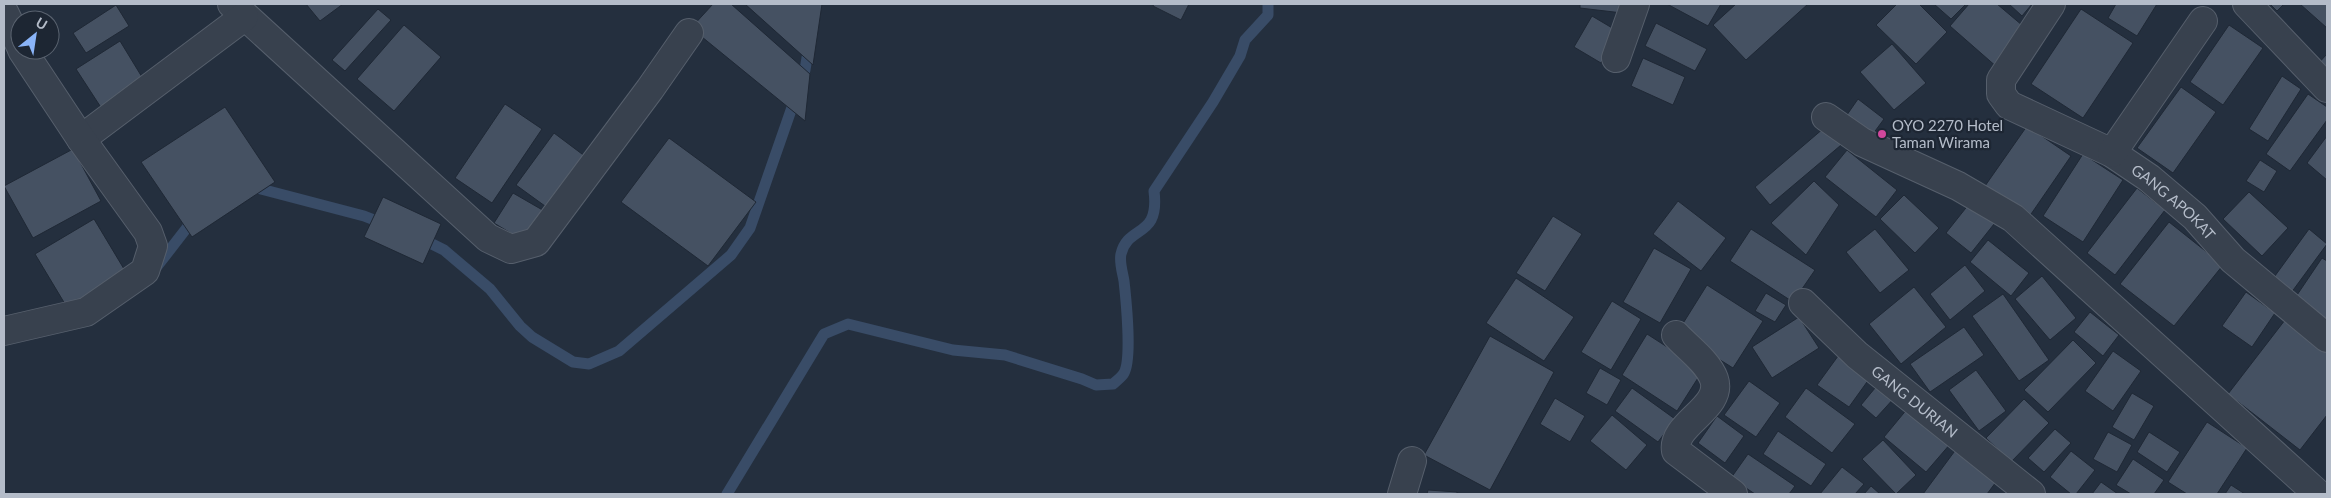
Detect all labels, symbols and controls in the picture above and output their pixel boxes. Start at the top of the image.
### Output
north arrow [10,10,60,60]
text: U [33,13,51,33]
place label: OYO 2270 Hotel Taman Wirama [1892,116,2003,151]
marker: OYO 2270 Hotel Taman Wirama [1876,128,1888,140]
street label: GANG APOKAT [2128,160,2220,243]
street label: GANG DURIAN [1868,361,1961,441]

